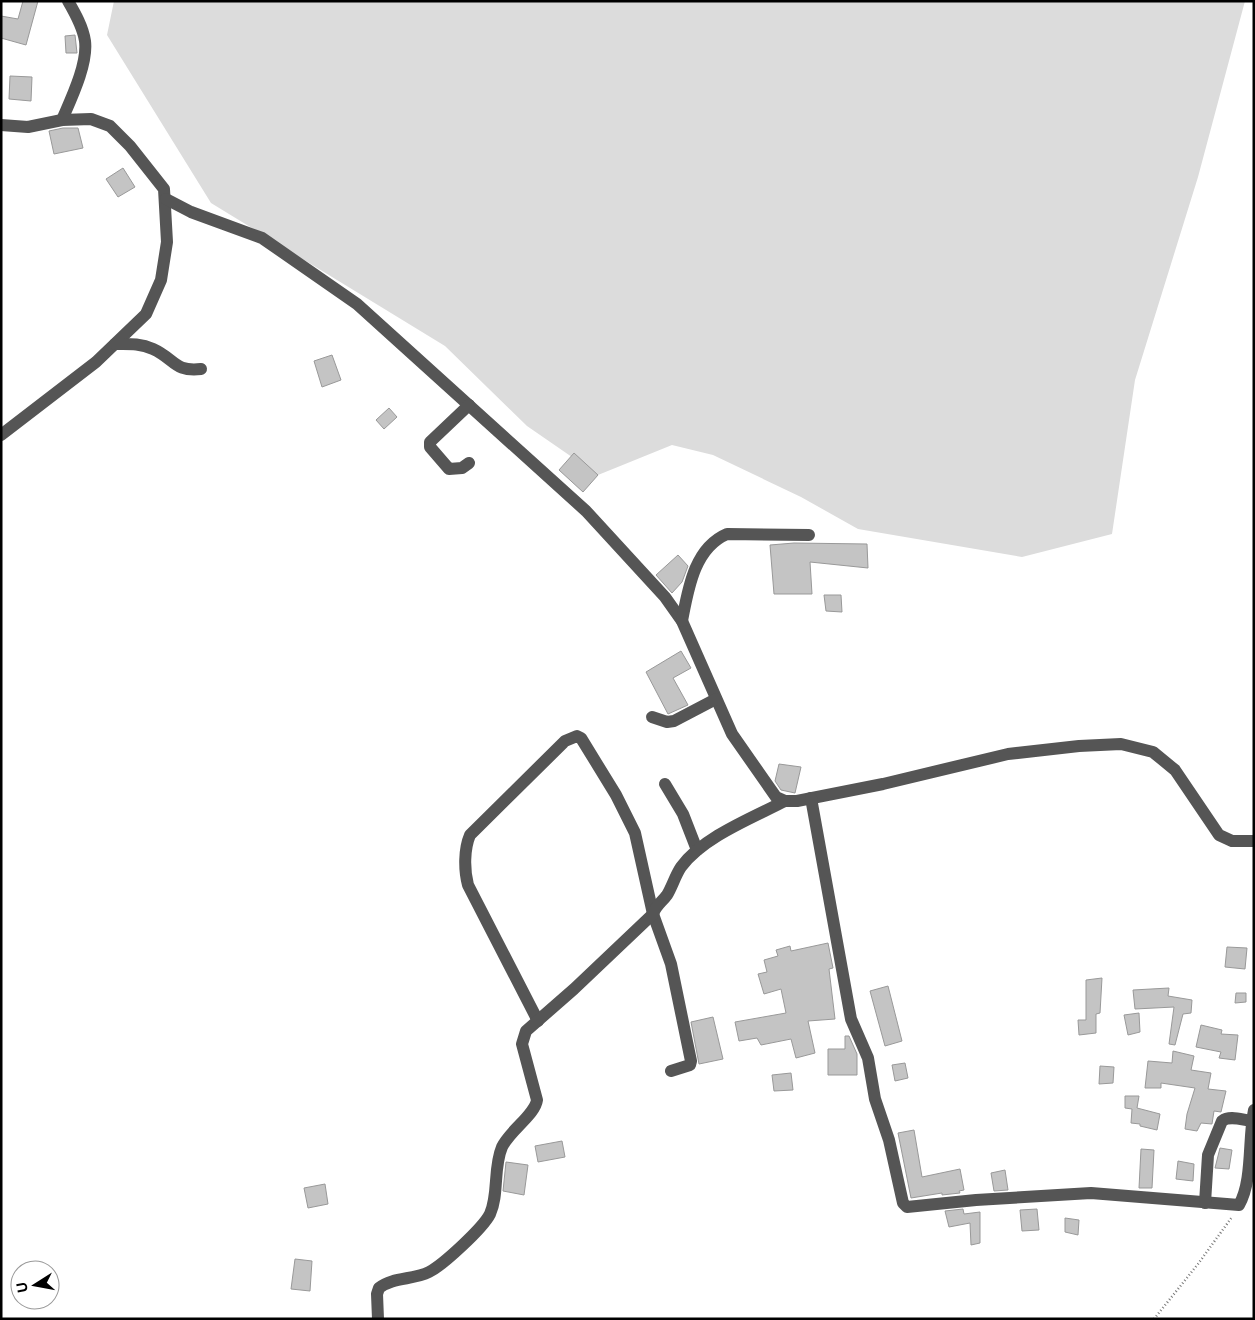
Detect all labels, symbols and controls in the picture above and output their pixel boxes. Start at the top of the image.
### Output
north arrow [10,1260,60,1310]
text: U [12,1281,31,1294]

